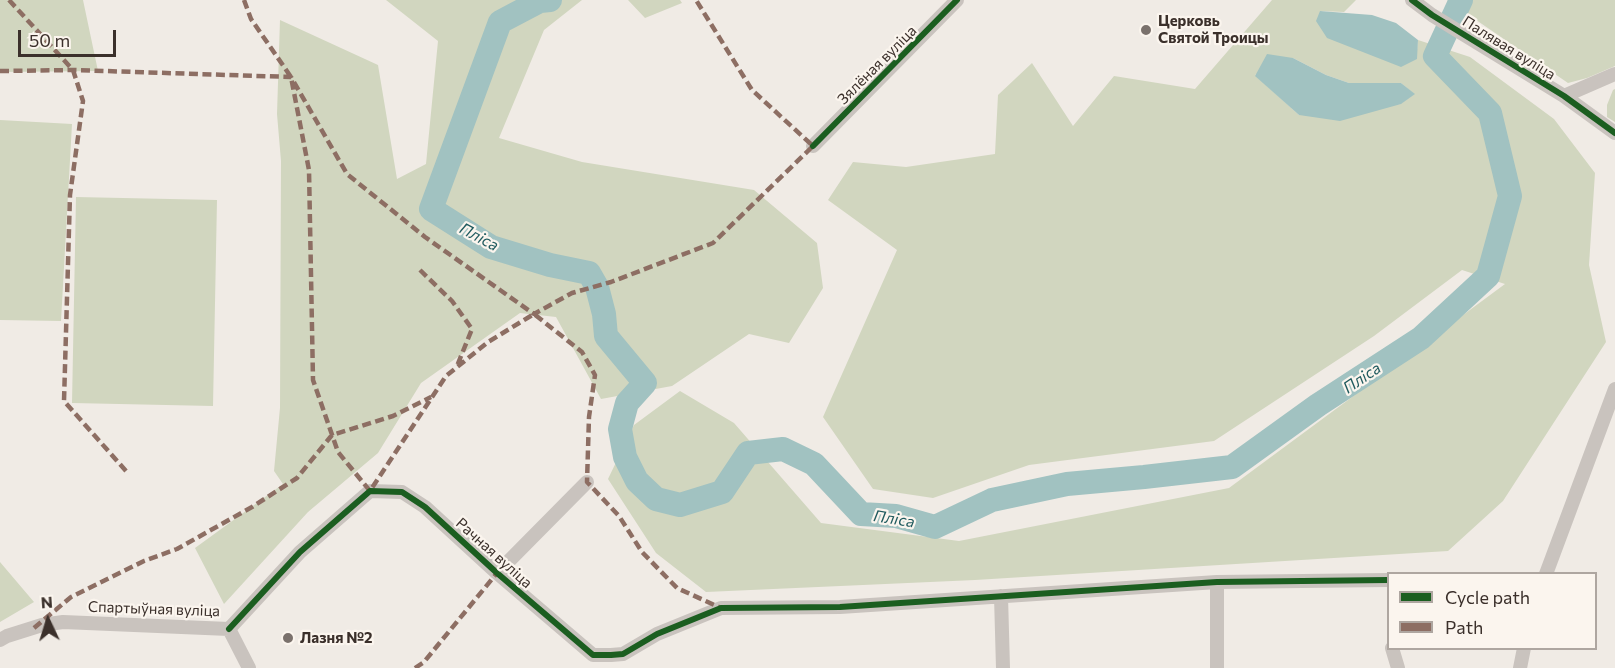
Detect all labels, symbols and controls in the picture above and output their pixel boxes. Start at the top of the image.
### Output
place label: Церковь Святой Троицы [1158,12,1269,47]
street label: Палявая вуліца [1459,12,1559,84]
scale bar [21,18,118,56]
street label: Зялёная вуліца [834,22,920,108]
marker: Церковь Святой Троицы [1139,23,1153,37]
text: 50 m [29,29,70,51]
water label: Пліса [456,219,502,255]
water label: Пліса [1339,358,1385,398]
water label: Пліса [872,506,916,532]
street label: Рачная вуліца [452,514,536,592]
legend [1387,572,1597,650]
text: Cycle path [1445,586,1530,608]
north arrow [18,590,78,650]
text: N [40,592,53,611]
street label: Спартыўная вуліца [88,598,220,620]
text: Path [1445,616,1483,638]
place label: Лазня №2 [300,629,373,647]
marker: Лазня №2 [281,631,295,645]

